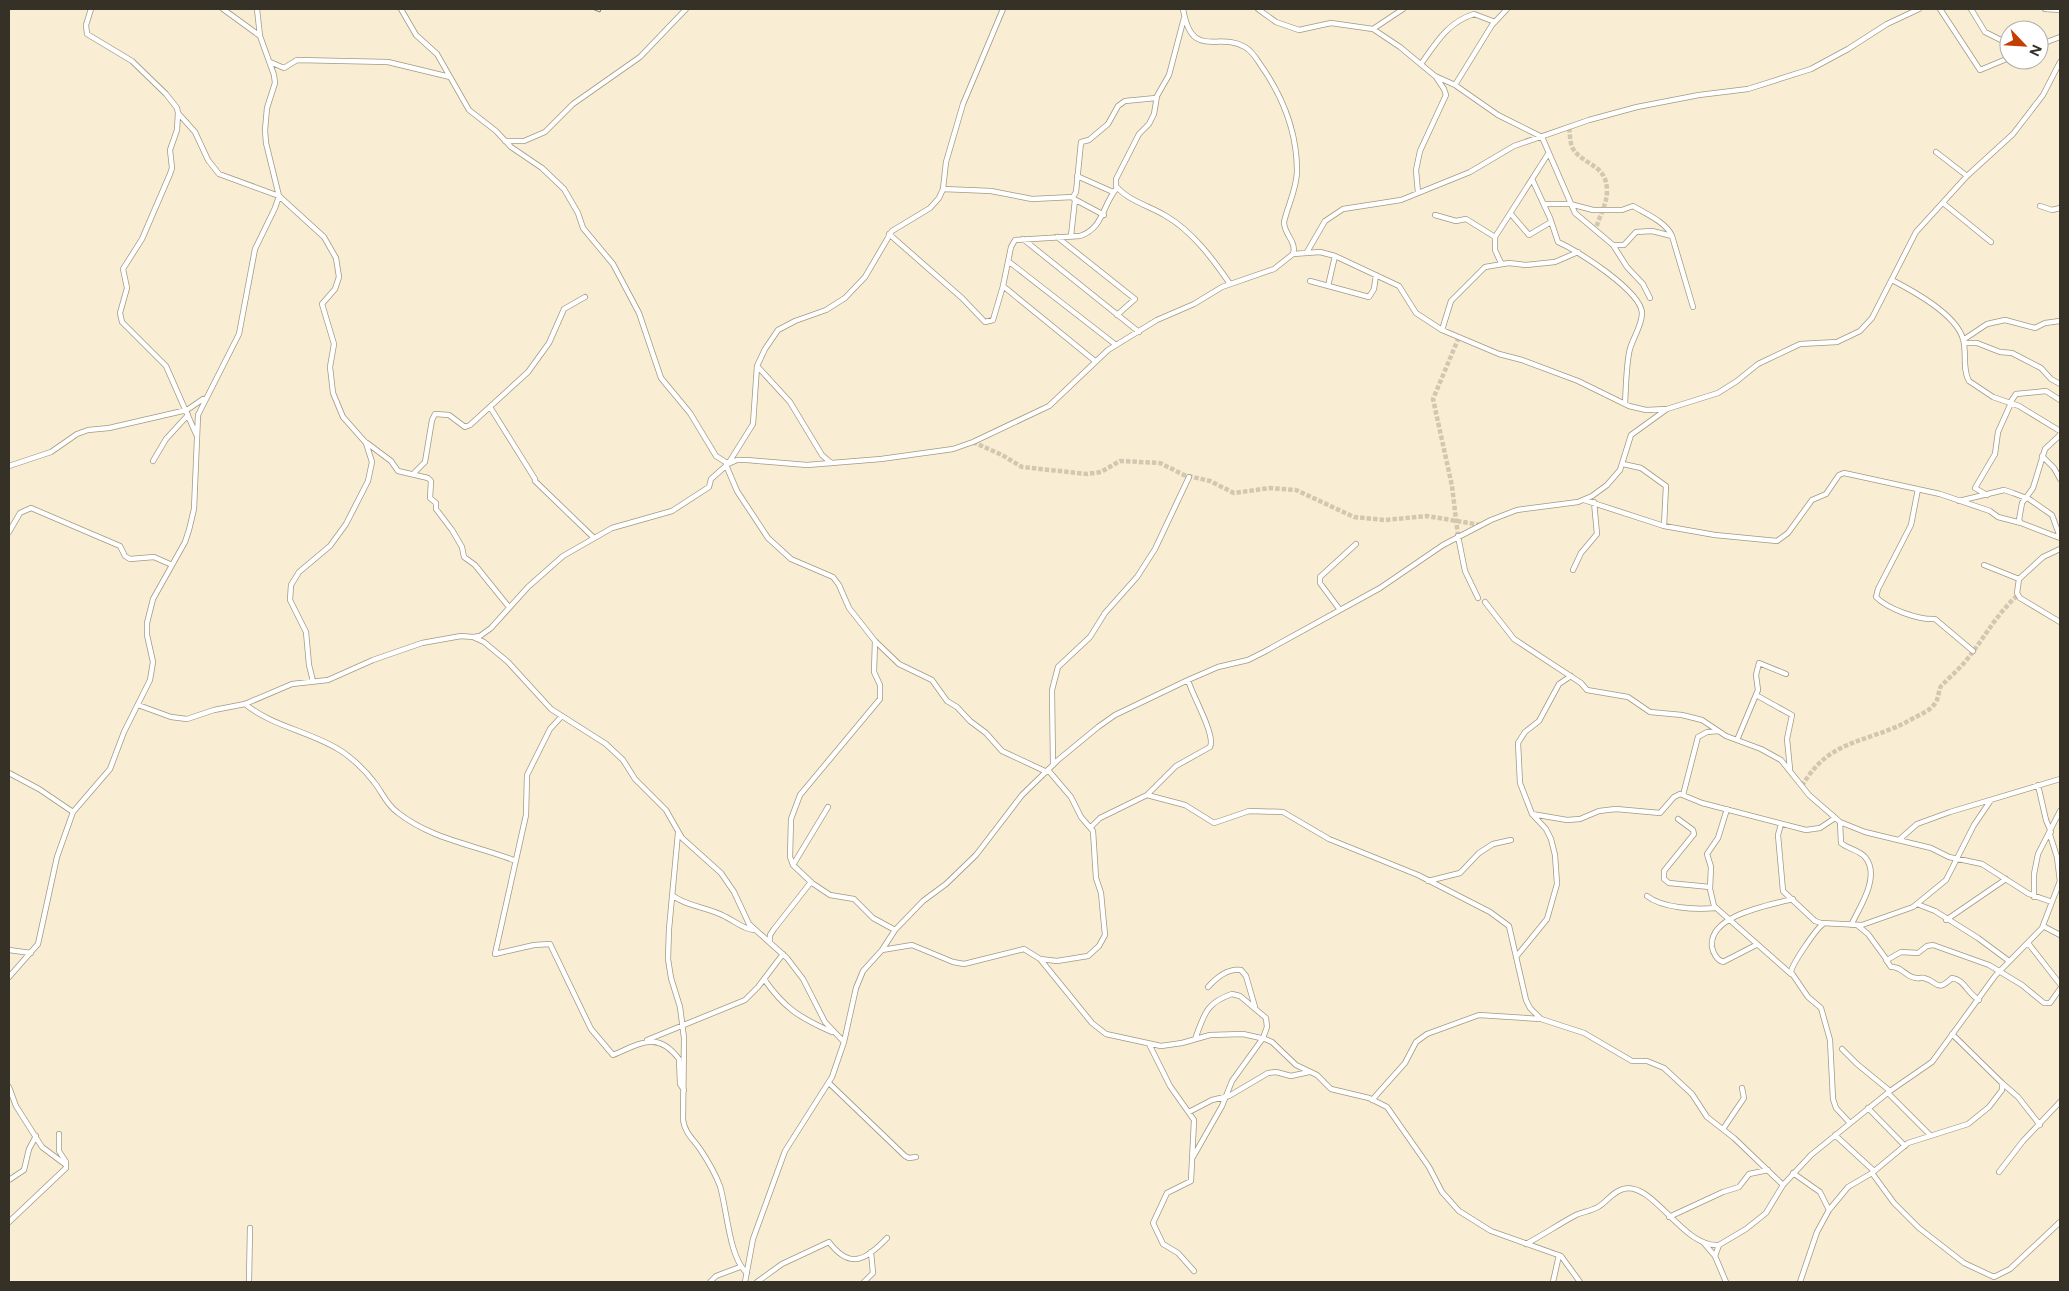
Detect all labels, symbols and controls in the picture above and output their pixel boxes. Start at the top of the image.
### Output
north arrow [1999,20,2049,70]
text: N [2025,42,2045,59]

